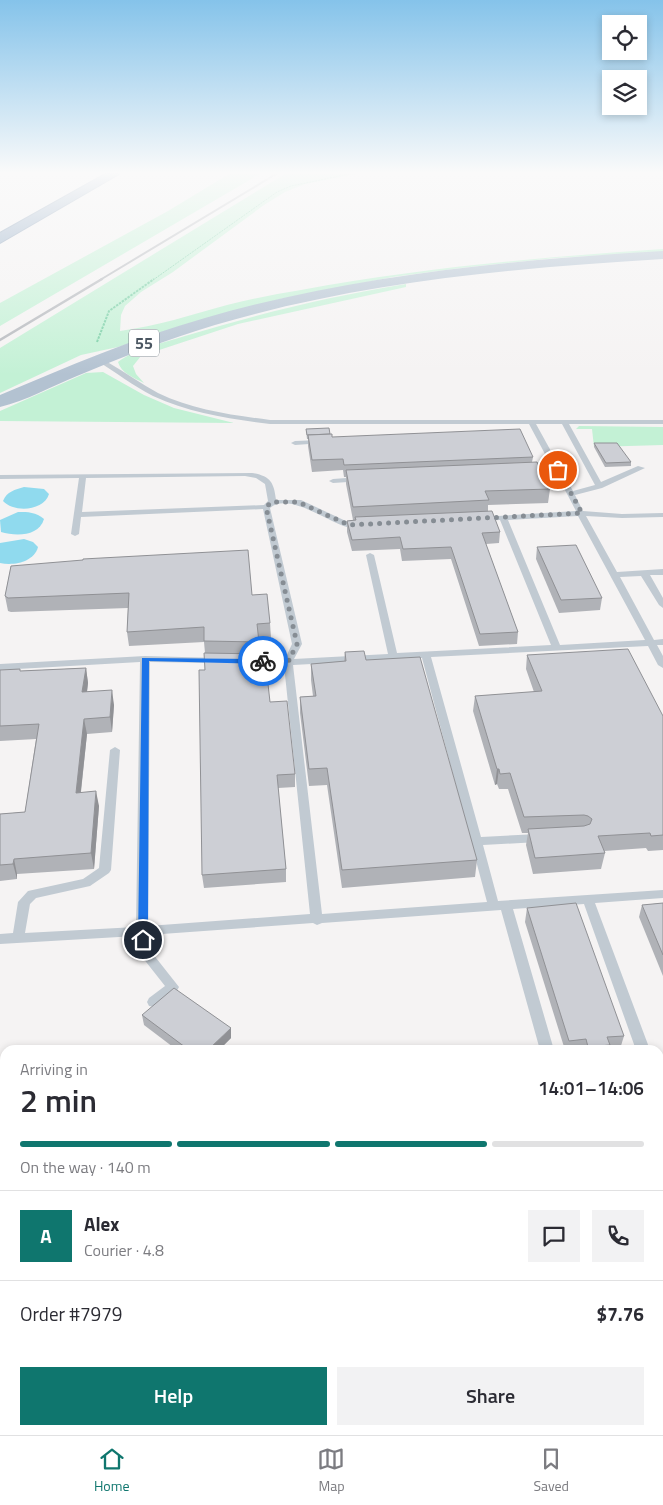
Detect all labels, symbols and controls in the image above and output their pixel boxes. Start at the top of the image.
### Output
map controls [602,15,647,115]
button: locate [602,15,647,60]
button: layers [602,70,647,115]
road number: 55 [129,329,159,356]
pin [537,449,579,491]
icon: bag [544,456,572,484]
courier [238,636,288,686]
icon: bike [249,647,277,675]
pin [122,919,164,961]
icon: home [129,926,157,954]
text: Arriving in [20,1057,88,1081]
text: 14:01–14:06 [538,1073,644,1102]
text: 2 min [20,1076,97,1124]
text: On the way · 140 m [20,1155,151,1179]
text: Alex [84,1209,119,1238]
button: chat [528,1210,580,1262]
button: phone [592,1210,644,1262]
text: A [40,1221,52,1250]
text: Courier · 4.8 [84,1238,164,1262]
text: Order #7979 [20,1299,122,1328]
text: $7.76 [597,1299,644,1328]
button: Help [20,1367,327,1425]
button: Share [337,1367,644,1425]
tab: Home [94,1445,130,1496]
tab: Map [317,1445,345,1496]
tab: Saved [533,1445,569,1496]

